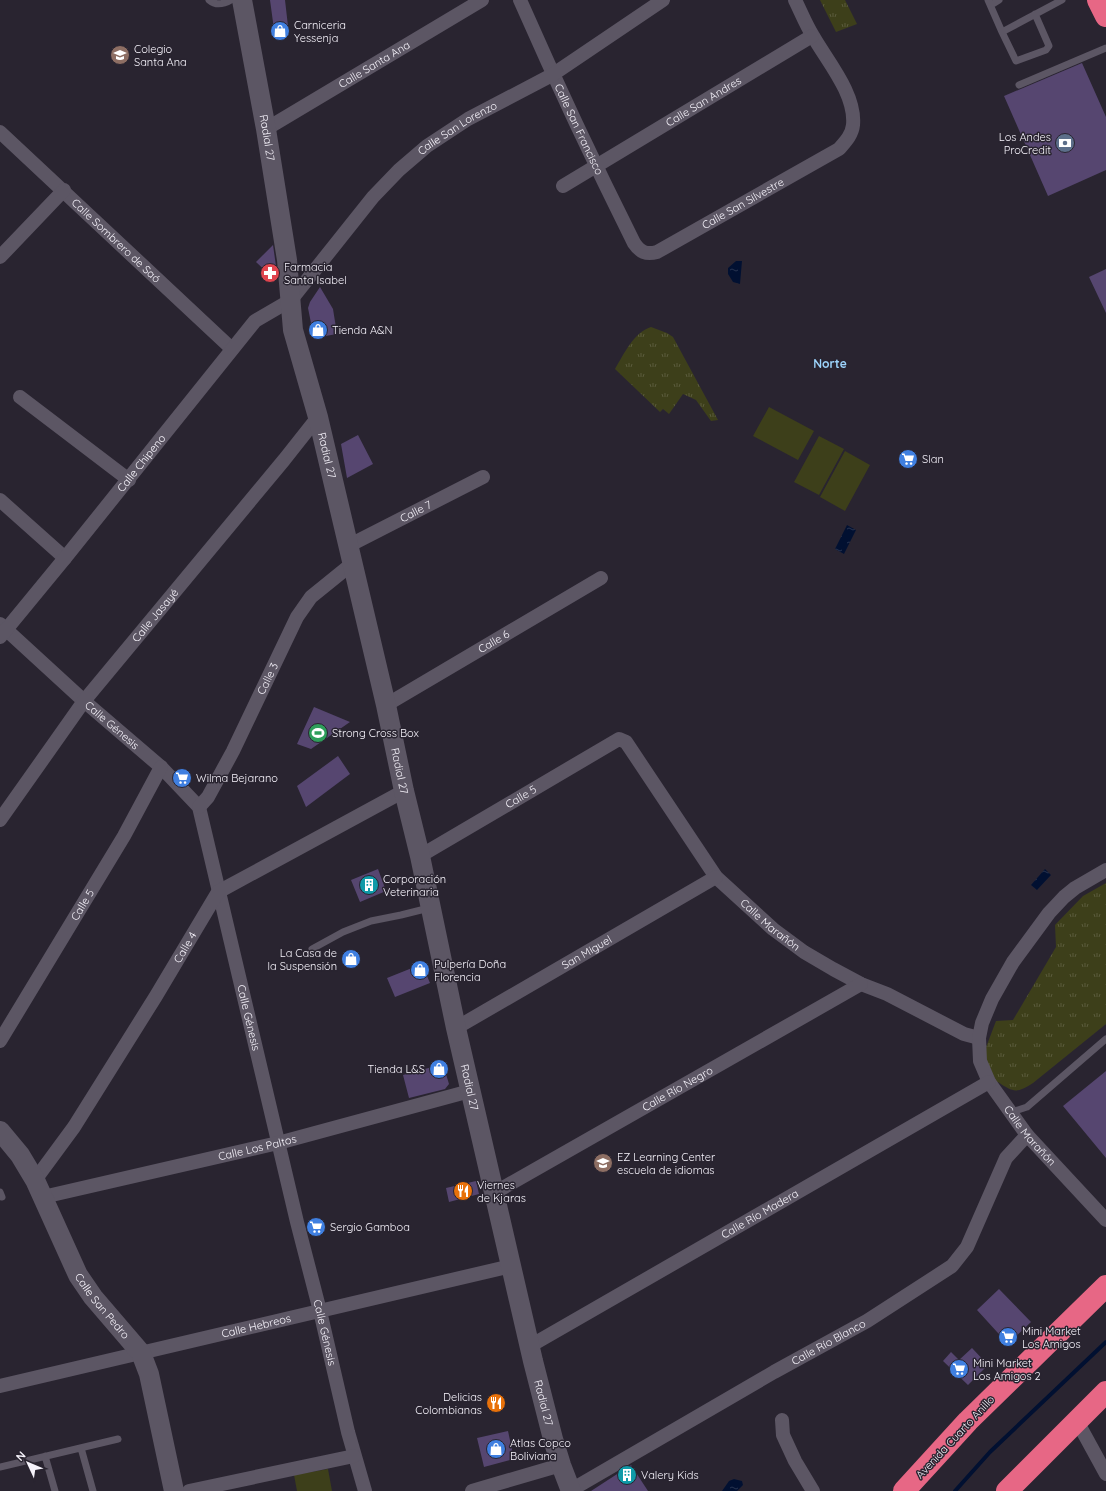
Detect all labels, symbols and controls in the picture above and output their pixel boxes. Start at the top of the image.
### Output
place label: Carniceria Yessenja [294,18,346,45]
shop icon: Carniceria Yessenja [269,20,291,42]
street label: Calle Santa Ana [336,38,412,91]
place label: Colegio Santa Ana [134,42,187,69]
school or university icon: Colegio Santa Ana [109,44,131,66]
street label: Calle San Andres [663,73,744,130]
street label: Calle San Francisco [552,81,607,177]
street label: Calle San Lorenzo [415,98,500,158]
street label: Radial 27 [256,113,278,162]
place label: Los Andes ProCredit [999,130,1051,157]
bank icon: Los Andes ProCredit [1054,132,1076,154]
street label: Calle San Silvestre [699,175,786,232]
street label: Calle Sombrero de Saó [69,196,164,286]
place label: Farmacia Santa Isabel [284,260,347,287]
pharmacy icon: Farmacia Santa Isabel [259,262,281,284]
shop icon: Tienda A&N [307,319,329,341]
place label: Tienda A&N [332,323,393,337]
district label: Norte [813,356,847,371]
street label: Calle Chipeno [114,431,169,495]
street label: Radial 27 [315,431,339,480]
supermarket icon: Slan [897,448,919,470]
place label: Slan [922,452,944,466]
street label: Calle 7 [397,497,434,525]
street label: Calle Jasayé [129,586,181,645]
street label: Calle 6 [475,627,512,656]
street label: Calle 3 [254,660,281,697]
street label: Calle Génesis [82,698,142,752]
sports icon: Strong Cross Box [307,722,329,744]
place label: Strong Cross Box [332,726,419,740]
street label: Radial 27 [388,747,412,796]
supermarket icon: Wilma Bejarano [171,767,193,789]
place label: Wilma Bejarano [196,771,278,785]
street label: Calle 5 [503,782,539,811]
place label: Corporación Veterinaria [383,872,446,899]
building icon: Corporación Veterinaria [358,874,380,896]
street label: Calle 5 [67,887,97,923]
street label: Calle Marañón [737,896,803,954]
street label: Calle 4 [170,929,200,965]
street label: San Miguel [559,932,614,972]
place label: La Casa de la Suspensión [267,946,337,973]
shop icon: La Casa de la Suspensión [340,948,362,970]
place label: Pulpería Doña Florencia [434,957,506,984]
shop icon: Pulpería Doña Florencia [409,959,431,981]
street label: Calle Génesis [234,983,263,1052]
shop icon: Tienda L&S [428,1058,450,1080]
place label: Tienda L&S [368,1062,425,1076]
street label: Radial 27 [458,1063,482,1112]
street label: Calle Río Negro [639,1063,716,1114]
street label: Calle Marañón [1001,1103,1059,1169]
street label: Calle Los Paltos [217,1131,298,1164]
place label: EZ Learning Center escuela de idiomas [617,1150,716,1177]
school or university icon: EZ Learning Center escuela de idiomas [592,1152,614,1174]
place label: Viernes de Kjaras [477,1178,526,1205]
restaurant icon: Viernes de Kjaras [452,1180,474,1202]
street label: Calle Río Madera [719,1186,801,1242]
supermarket icon: Sergio Gamboa [305,1216,327,1238]
place label: Sergio Gamboa [330,1220,410,1234]
street label: Calle San Pedro [72,1270,133,1342]
street label: Calle Génesis [310,1298,339,1367]
street label: Calle Hebreos [220,1311,292,1341]
street label: Calle Río Blanco [789,1316,868,1368]
place label: Mini Market Los Amigos [1022,1324,1081,1351]
supermarket icon: Mini Market Los Amigos [997,1326,1019,1348]
place label: Mini Market Los Amigos 2 [973,1356,1041,1383]
supermarket icon: Mini Market Los Amigos 2 [948,1358,970,1380]
street label: Radial 27 [531,1378,556,1428]
place label: Delicias Colombianas [415,1390,482,1417]
restaurant icon: Delicias Colombianas [485,1392,507,1414]
street label: Avenida Cuarto Anillo [913,1392,998,1482]
place label: Atlas Copco Boliviana [510,1436,571,1463]
shop icon: Atlas Copco Boliviana [485,1438,507,1460]
north arrow [8,1443,48,1483]
text: N [13,1448,29,1464]
building icon: Valery Kids [616,1464,638,1486]
place label: Valery Kids [641,1468,699,1482]

